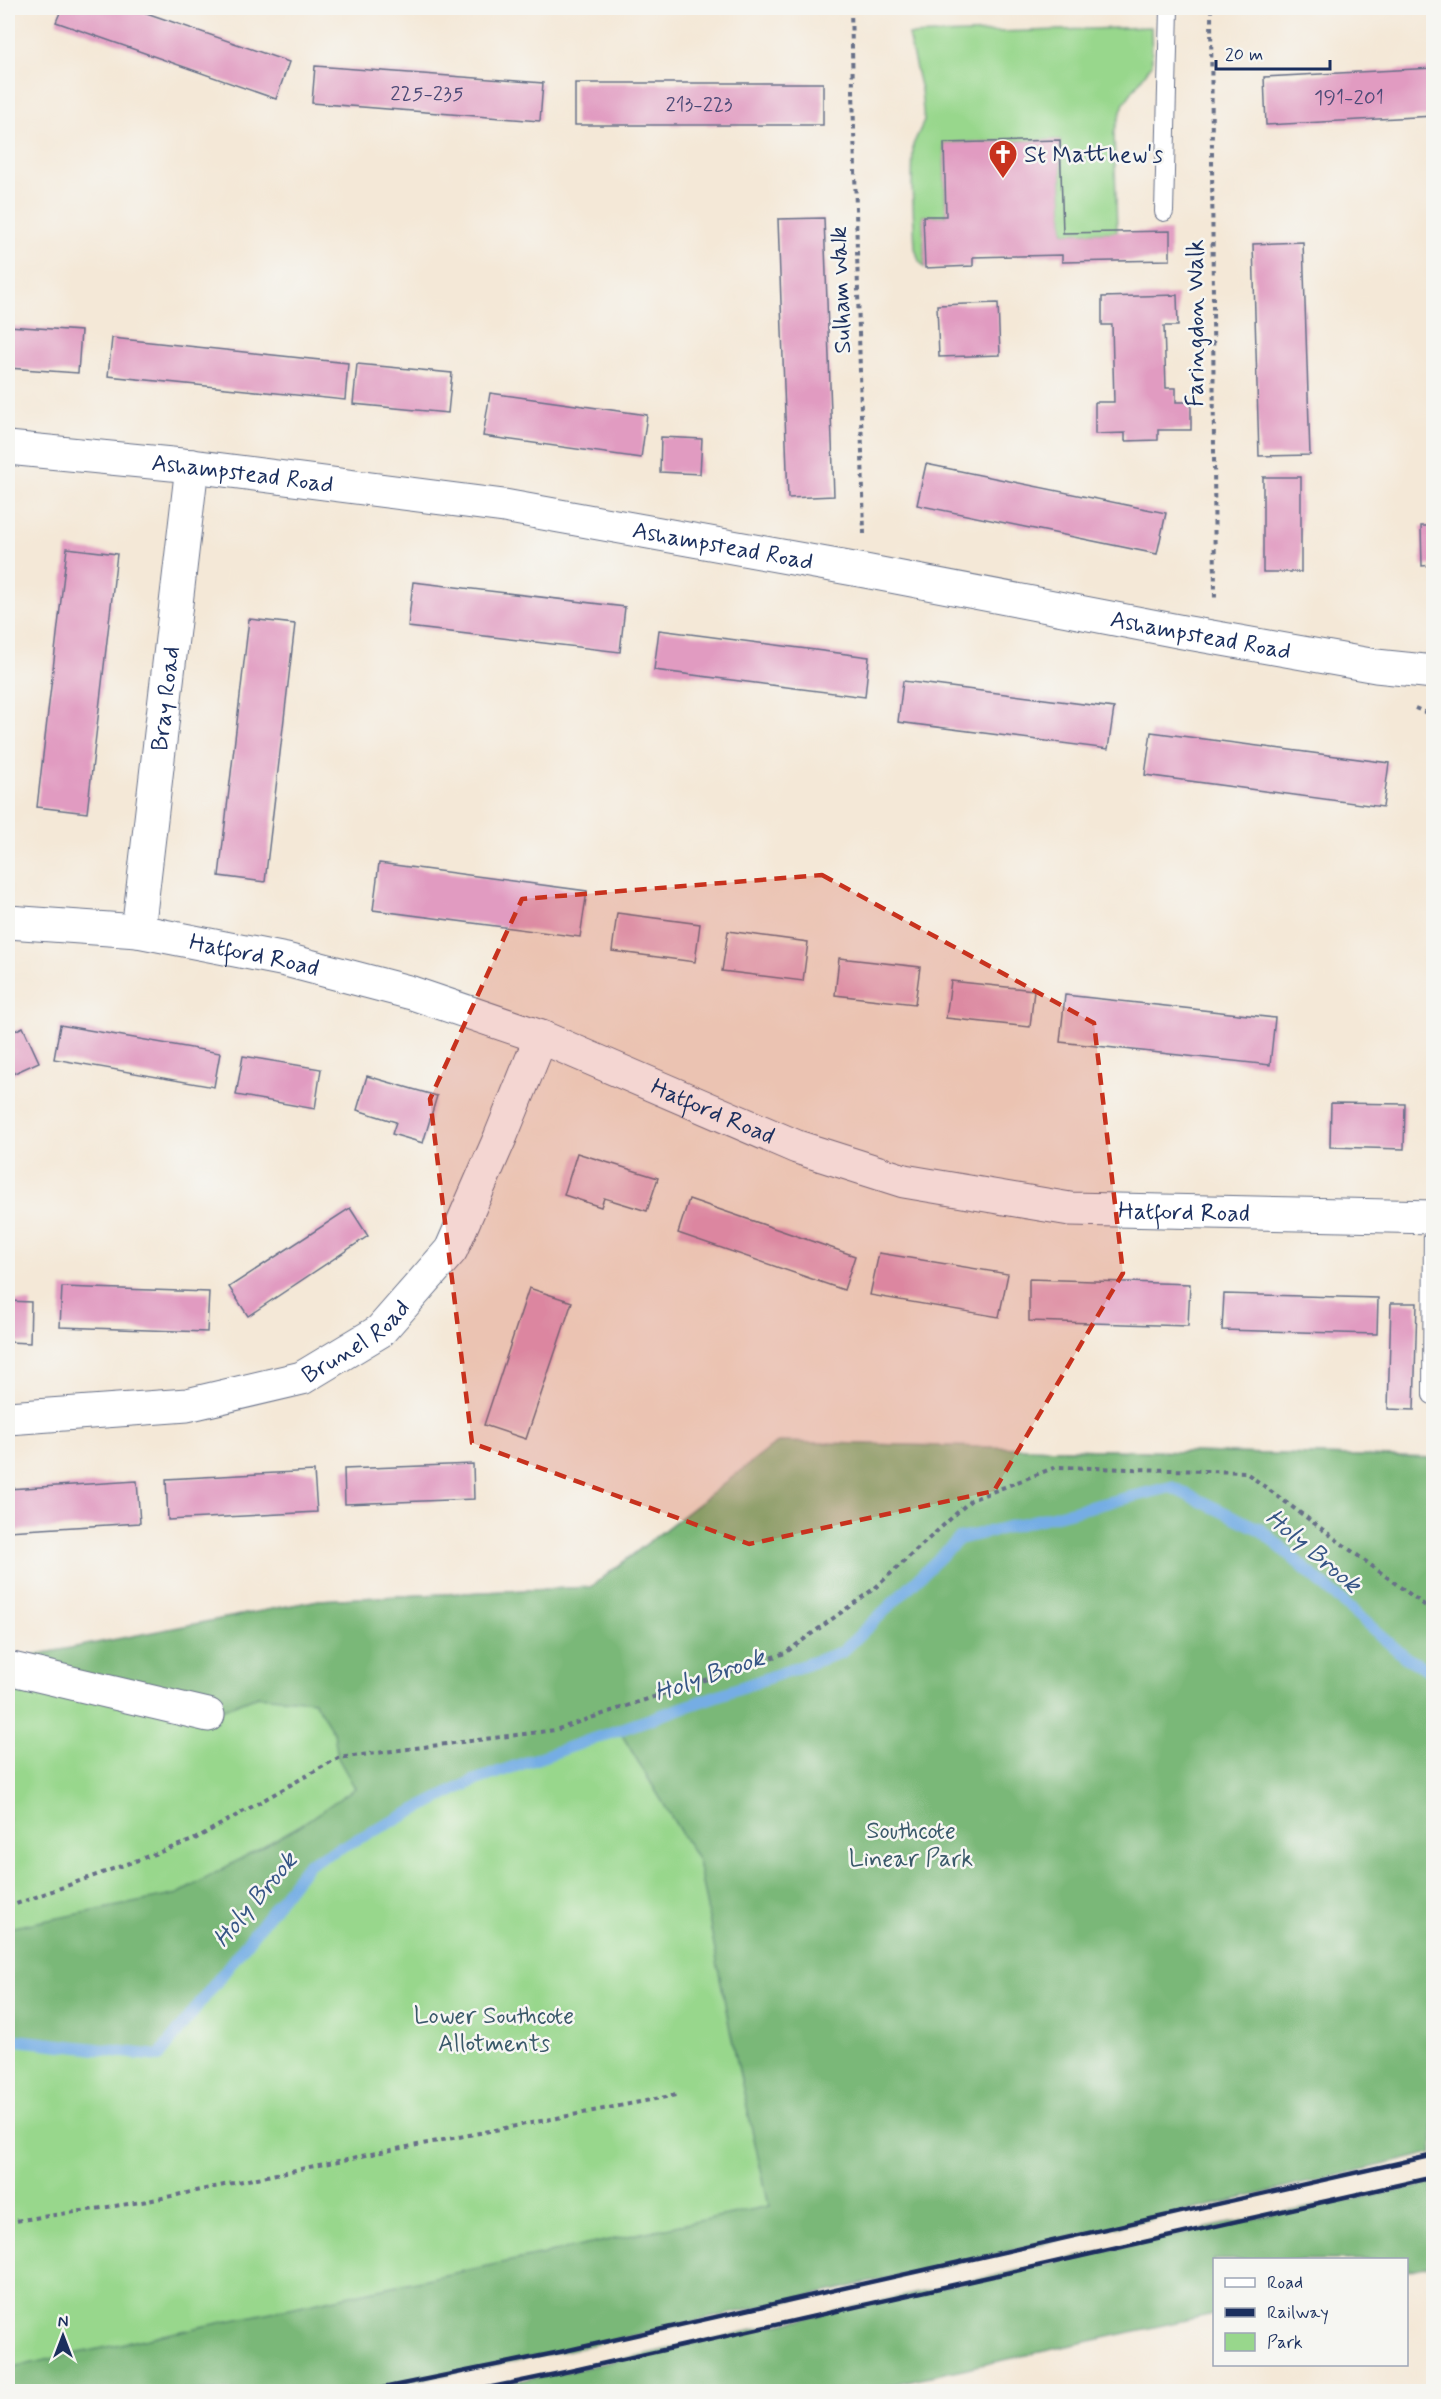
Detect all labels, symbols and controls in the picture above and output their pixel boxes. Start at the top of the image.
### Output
scale bar [1216,33,1330,71]
text: 20 m [1225,43,1263,67]
house number: 225-235 [390,80,464,108]
house number: 191-201 [1314,84,1384,112]
house number: 213-223 [665,91,733,119]
church icon: St Matthew's [987,138,1019,180]
place label: St Matthew's [1024,140,1163,171]
street label: Sulham Walk [824,226,859,354]
street label: Faringdon Walk [1181,239,1212,407]
street label: Ashampstead Road [150,448,335,501]
street label: Ashampstead Road [630,515,816,578]
street label: Ashampstead Road [1108,604,1293,668]
street label: Bray Road [145,645,188,753]
street label: Hatford Road [187,927,322,985]
street label: Hatford Road [646,1072,779,1153]
street label: Hatford Road [1118,1196,1250,1230]
street label: Brunel Road [297,1294,417,1391]
water label: Holy Brook [1258,1502,1369,1603]
water label: Holy Brook [650,1641,771,1711]
park label: Southcote Linear Park [849,1816,973,1875]
water label: Holy Brook [206,1844,307,1955]
park label: Lower Southcote Allotments [414,2001,574,2060]
legend [1213,2258,1408,2366]
text: Road [1267,2271,1303,2295]
text: Railway [1267,2301,1329,2325]
north arrow [33,2306,93,2366]
text: N [58,2312,68,2333]
text: Park [1267,2331,1303,2355]

